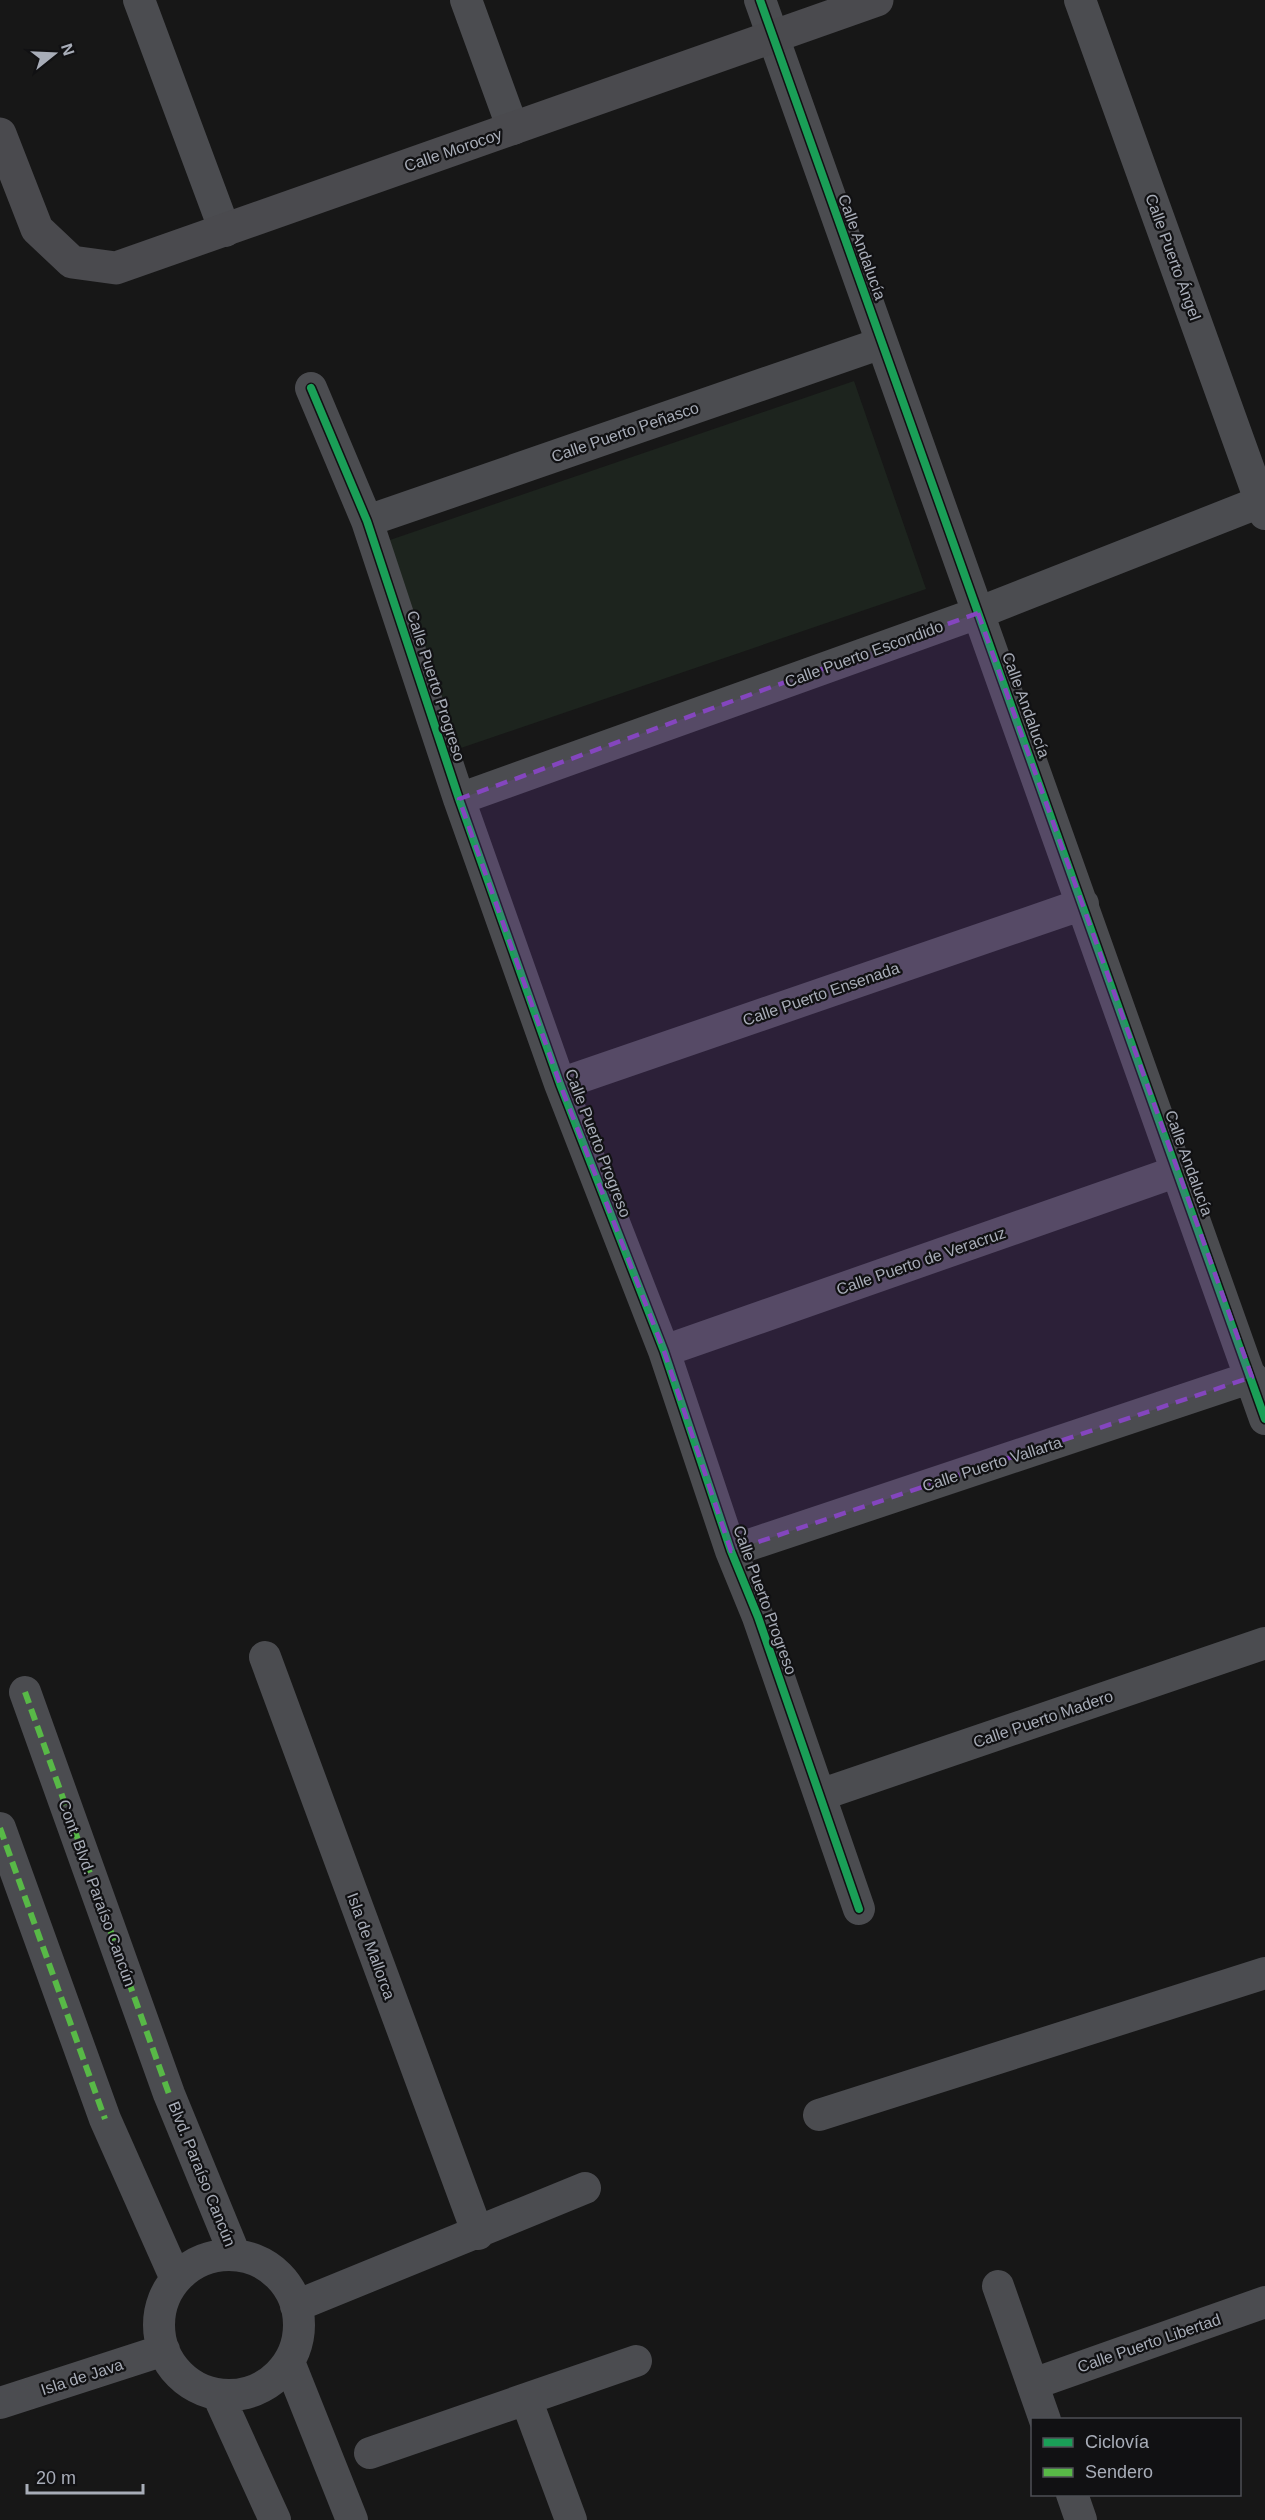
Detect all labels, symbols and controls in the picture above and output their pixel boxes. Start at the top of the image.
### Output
north arrow [24,24,84,84]
text: N [58,41,78,58]
street label: Calle Morocoy [402,125,504,175]
street label: Calle Puerto Ángel [1142,191,1205,323]
street label: Calle Andalucía [835,192,889,302]
street label: Calle Puerto Peñasco [549,399,701,465]
street label: Calle Puerto Progreso [404,609,468,764]
street label: Calle Puerto Escondido [783,617,946,691]
street label: Calle Andalucía [999,650,1053,760]
street label: Calle Puerto Ensenada [740,959,902,1029]
street label: Calle Puerto Progreso [562,1066,634,1220]
street label: Calle Andalucía [1162,1108,1216,1218]
street label: Calle Puerto de Veracruz [834,1224,1008,1298]
street label: Calle Puerto Vallarta [920,1433,1064,1495]
street label: Calle Puerto Progreso [730,1523,800,1677]
street label: Calle Puerto Madero [971,1687,1115,1751]
street label: Cont. Blvd. Paraíso Cancún [55,1797,139,1989]
street label: Isla de Mallorca [344,1890,398,2002]
street label: Blvd. Paraíso Cancún [165,2099,239,2249]
street label: Calle Puerto Libertad [1075,2310,1223,2376]
street label: Isla de Java [39,2356,125,2398]
legend [1031,2418,1241,2496]
text: Ciclovía [1085,2432,1150,2452]
scale bar [27,2457,142,2495]
text: Sendero [1085,2462,1153,2482]
text: 20 m [36,2468,76,2488]

